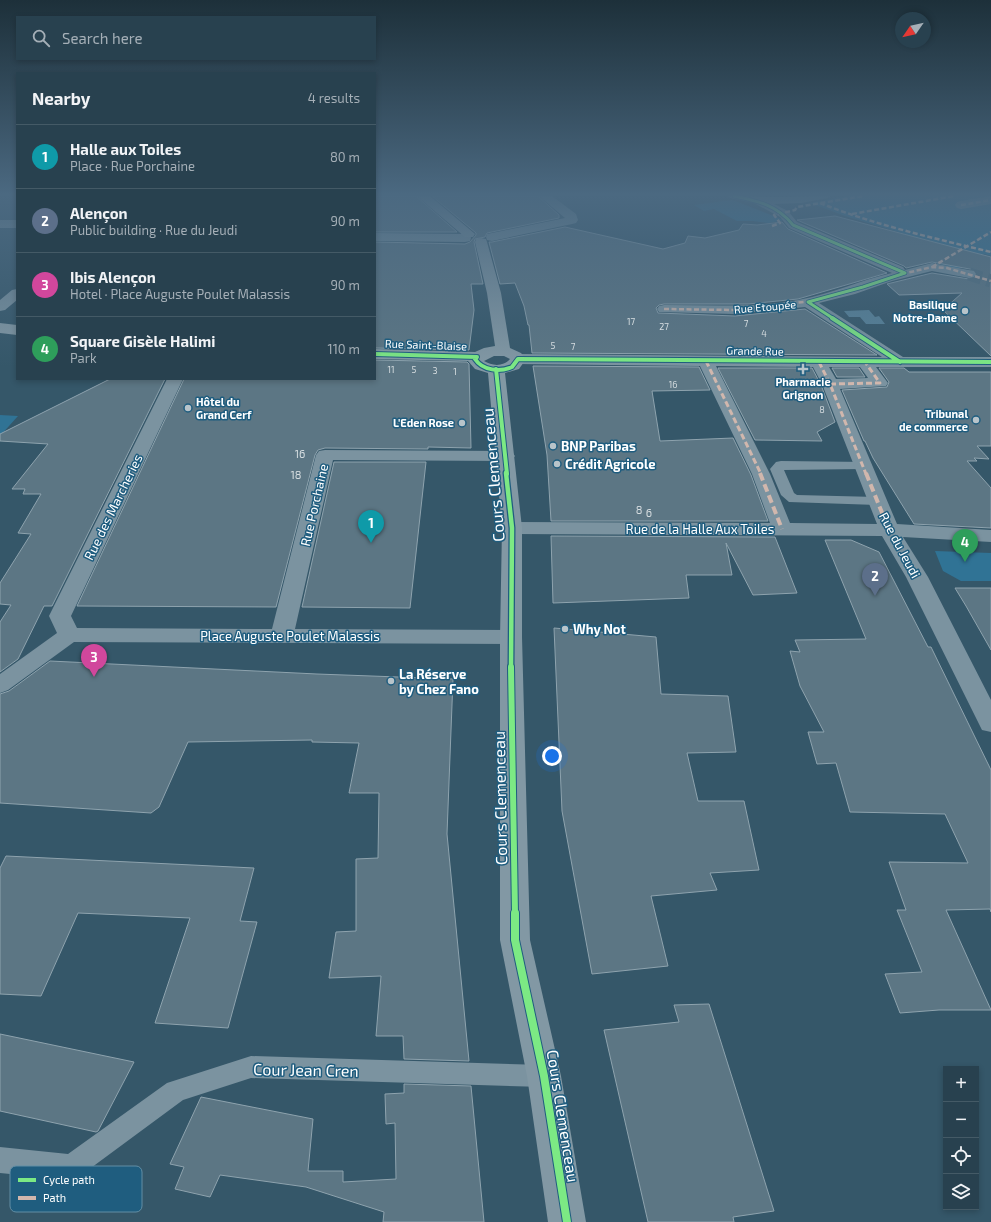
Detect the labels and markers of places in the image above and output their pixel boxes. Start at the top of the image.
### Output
place label: Basilique Notre-Dame [893,298,957,324]
marker: Basilique Notre-Dame [960,306,970,316]
marker: Pharmacie Grignon [798,364,808,374]
place label: Pharmacie Grignon [775,375,831,401]
place label: Hôtel du Grand Cerf [196,395,252,421]
marker: Hôtel du Grand Cerf [183,403,193,413]
place label: Tribunal de commerce [899,407,968,433]
marker: Tribunal de commerce [971,415,981,425]
place label: L'Eden Rose [393,416,454,429]
marker: L'Eden Rose [457,418,467,428]
place label: BNP Paribas [561,438,636,454]
marker: BNP Paribas [548,441,558,451]
place label: Crédit Agricole [565,456,656,472]
marker: Crédit Agricole [552,459,562,469]
pin: 1 [358,510,384,543]
pin: 4 [952,529,978,562]
pin: 2 [862,563,888,596]
place label: Why Not [573,621,626,637]
marker: Why Not [560,624,570,634]
pin: 3 [81,644,107,677]
place label: La Réserve by Chez Fano [399,666,479,697]
marker: La Réserve by Chez Fano [386,676,396,686]

